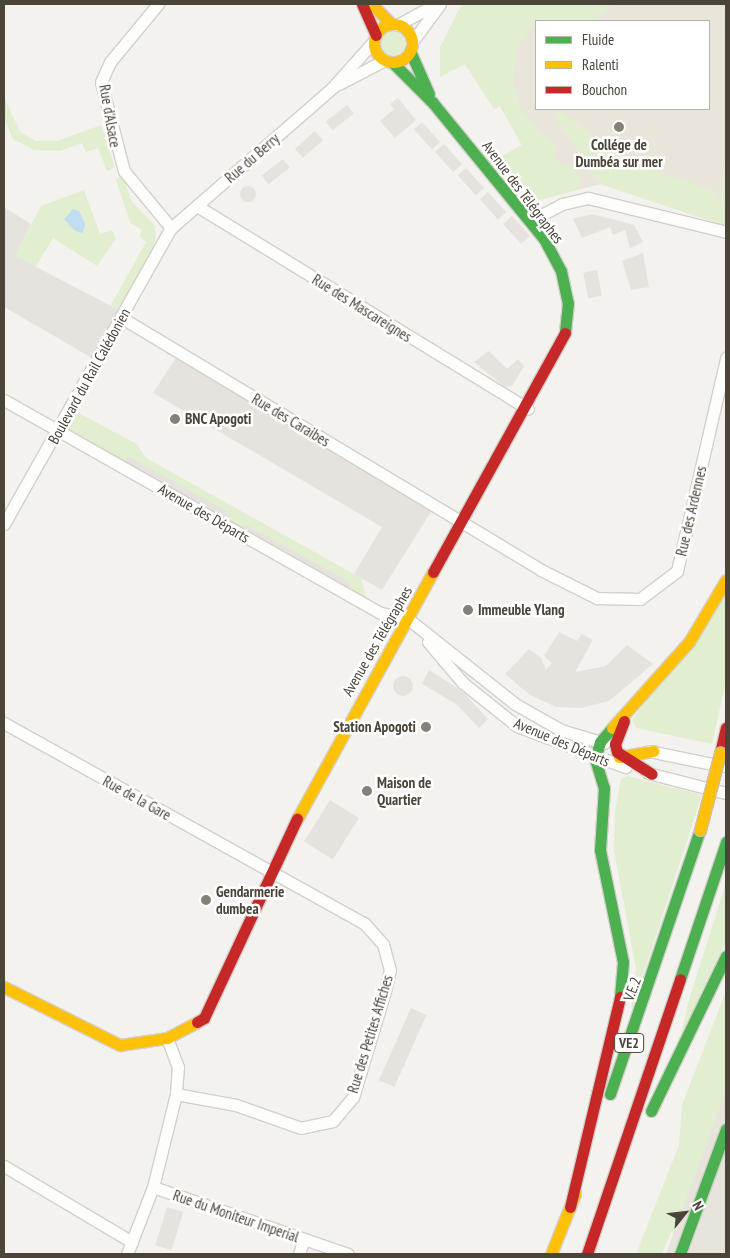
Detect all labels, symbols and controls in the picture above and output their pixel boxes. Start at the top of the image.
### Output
legend [535,20,710,110]
text: Fluide [582,30,614,49]
text: Ralenti [582,55,619,74]
text: Bouchon [582,80,627,99]
street label: Rue d'Alsace [96,83,124,149]
marker: Collége de Dumbéa sur mer [613,121,625,133]
street label: Rue du Berry [221,129,283,187]
place label: Collége de Dumbéa sur mer [575,135,663,170]
street label: Avenue des Télégraphes [478,137,568,247]
street label: Rue des Mascareignes [309,270,415,346]
street label: Boulevard du Rail Calédonien [44,305,134,447]
street label: Rue des Caraibes [249,390,333,450]
place label: BNC Apogoti [185,410,252,428]
marker: BNC Apogoti [169,413,181,425]
street label: Rue des Ardennes [672,464,710,558]
street label: Avenue des Départs [155,480,253,546]
street label: Avenue des Télégraphes [338,583,416,699]
place label: Immeuble Ylang [478,601,565,619]
marker: Immeuble Ylang [462,604,474,616]
street label: Avenue des Départs [511,714,613,770]
place label: Station Apogoti [333,718,416,736]
marker: Station Apogoti [420,721,432,733]
street label: Rue de la Gare [100,772,174,824]
place label: Maison de Quartier [377,773,431,808]
marker: Maison de Quartier [361,785,373,797]
place label: Gendarmerie dumbea [216,882,285,917]
marker: Gendarmerie dumbea [200,894,212,906]
street label: Rue des Petites Affiches [343,973,397,1095]
street label: V.E.2 [619,975,645,1003]
road number: VE2 [614,1032,644,1054]
street label: Rue du Moniteur Imperial [171,1186,301,1246]
north arrow [660,1188,710,1238]
text: N [688,1198,708,1213]

